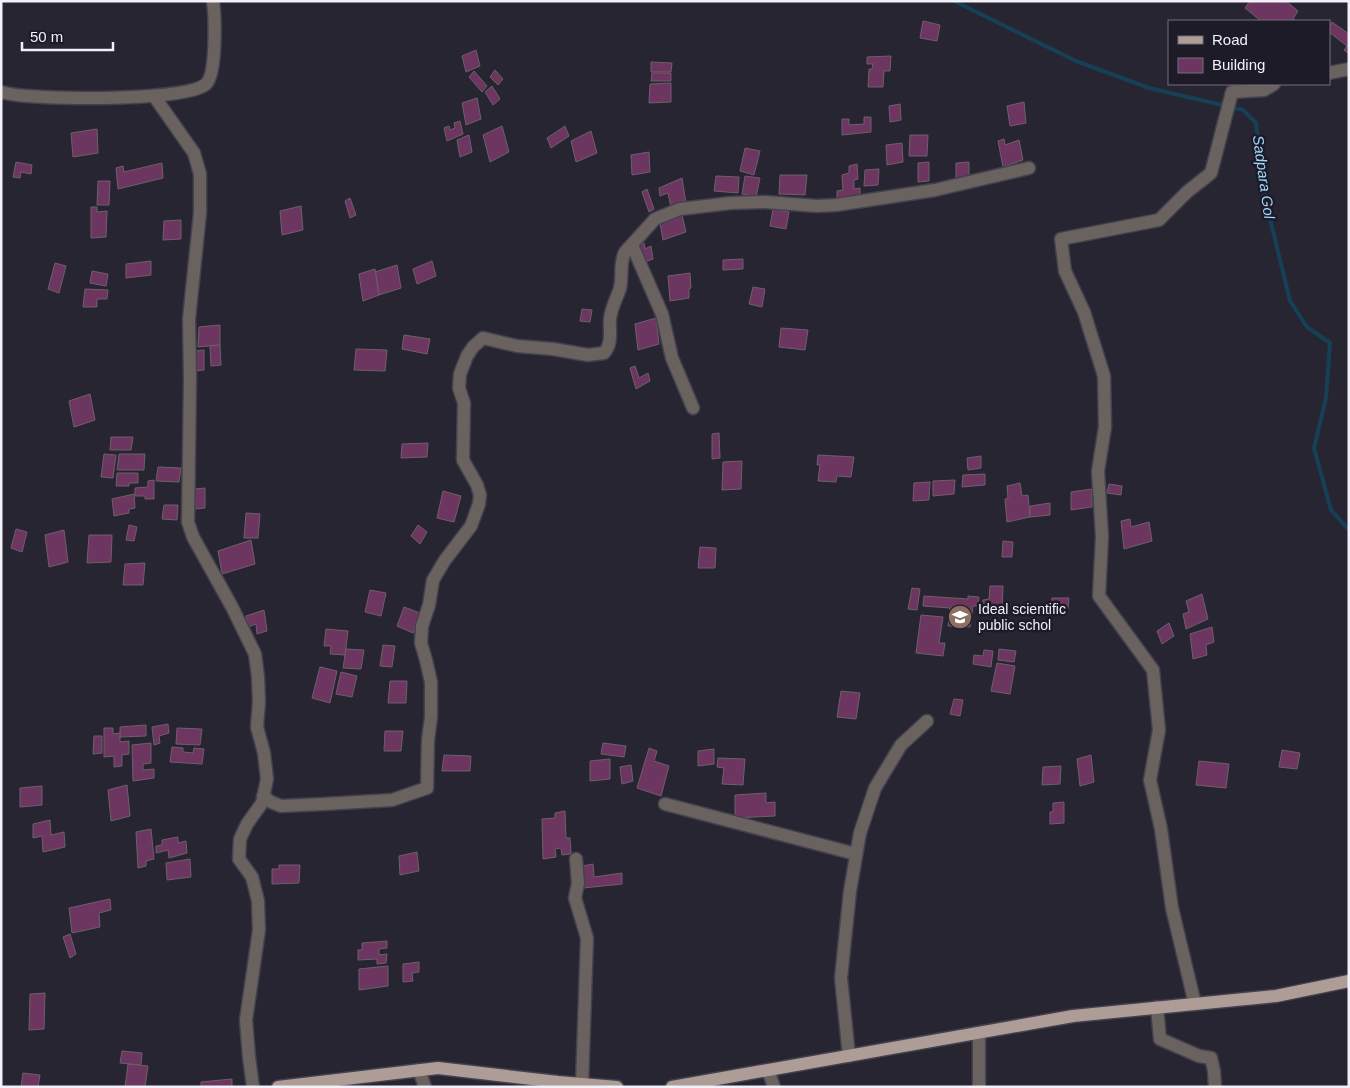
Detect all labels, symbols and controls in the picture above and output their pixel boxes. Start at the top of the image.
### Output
scale bar [22,20,114,52]
legend [1168,20,1330,85]
text: 50 m [30,28,63,45]
text: Road [1212,31,1248,48]
text: Building [1212,56,1265,73]
water label: Sadpara Gol [1250,134,1278,221]
place label: Ideal scientific public schol [978,601,1066,633]
school or university icon: Ideal scientific public schol [947,604,973,630]

